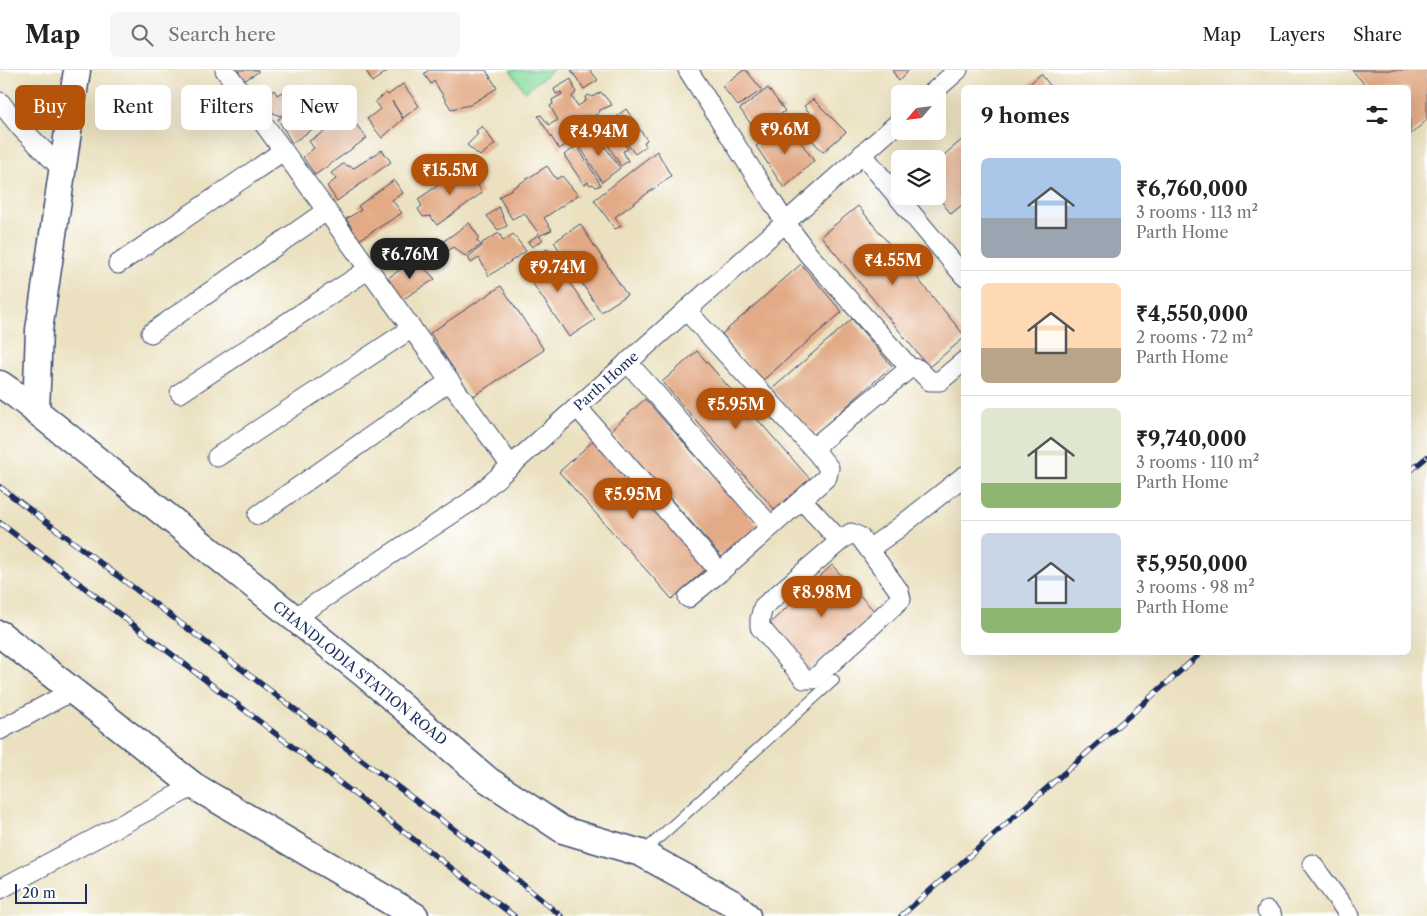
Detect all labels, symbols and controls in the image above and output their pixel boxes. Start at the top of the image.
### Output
search box [110,12,460,57]
text: Map [25,20,80,49]
icon: search [128,21,156,49]
text: Search here [168,23,276,46]
text: Map [1203,24,1241,46]
text: Layers [1269,24,1325,46]
text: Share [1353,24,1402,46]
chip: Buy [15,85,85,130]
chip: Rent [95,85,171,130]
chip: Filters [181,85,272,130]
chip: New [282,85,357,130]
north arrow [891,85,946,140]
map controls [891,85,946,205]
icon: filters [1363,101,1391,129]
text: 9 homes [981,103,1070,128]
pin: ₹9.6M [750,112,820,155]
pin: ₹4.94M [558,114,640,157]
text: ₹9.6M [760,119,810,139]
text: ₹4.94M [570,121,628,141]
button: layers [891,150,946,205]
pin: ₹15.5M [409,154,491,196]
text: ₹15.5M [422,160,478,180]
text: ₹6,760,000 [1136,176,1248,201]
icon: home [1021,178,1081,238]
text: 3 rooms · 113 m² [1136,202,1258,222]
text: Parth Home [1136,222,1228,242]
pin: ₹6.76M [369,238,451,280]
text: ₹6.76M [381,244,439,264]
pin: ₹4.55M [852,244,934,286]
pin: ₹9.74M [517,250,599,293]
text: ₹4.55M [864,250,922,270]
text: ₹9.74M [530,257,586,277]
text: ₹4,550,000 [1136,301,1248,326]
icon: home [1021,303,1081,363]
text: 2 rooms · 72 m² [1136,327,1253,347]
street label: Parth Home [570,347,642,415]
text: Parth Home [1136,347,1228,367]
pin: ₹5.95M [695,388,777,430]
text: ₹5.95M [707,394,765,414]
text: ₹9,740,000 [1136,426,1247,451]
icon: home [1021,428,1081,488]
text: 3 rooms · 110 m² [1136,452,1259,472]
text: Parth Home [1136,472,1228,492]
pin: ₹5.95M [592,478,674,520]
text: ₹5.95M [604,484,662,504]
text: ₹5,950,000 [1136,551,1248,576]
icon: home [1021,553,1081,613]
pin: ₹8.98M [781,576,863,618]
text: 3 rooms · 98 m² [1136,577,1255,597]
text: ₹8.98M [792,582,852,602]
street label: CHANDLODIA STATION ROAD [269,597,451,749]
text: Parth Home [1136,597,1228,617]
scale bar [15,881,88,904]
text: 20 m [22,884,56,902]

